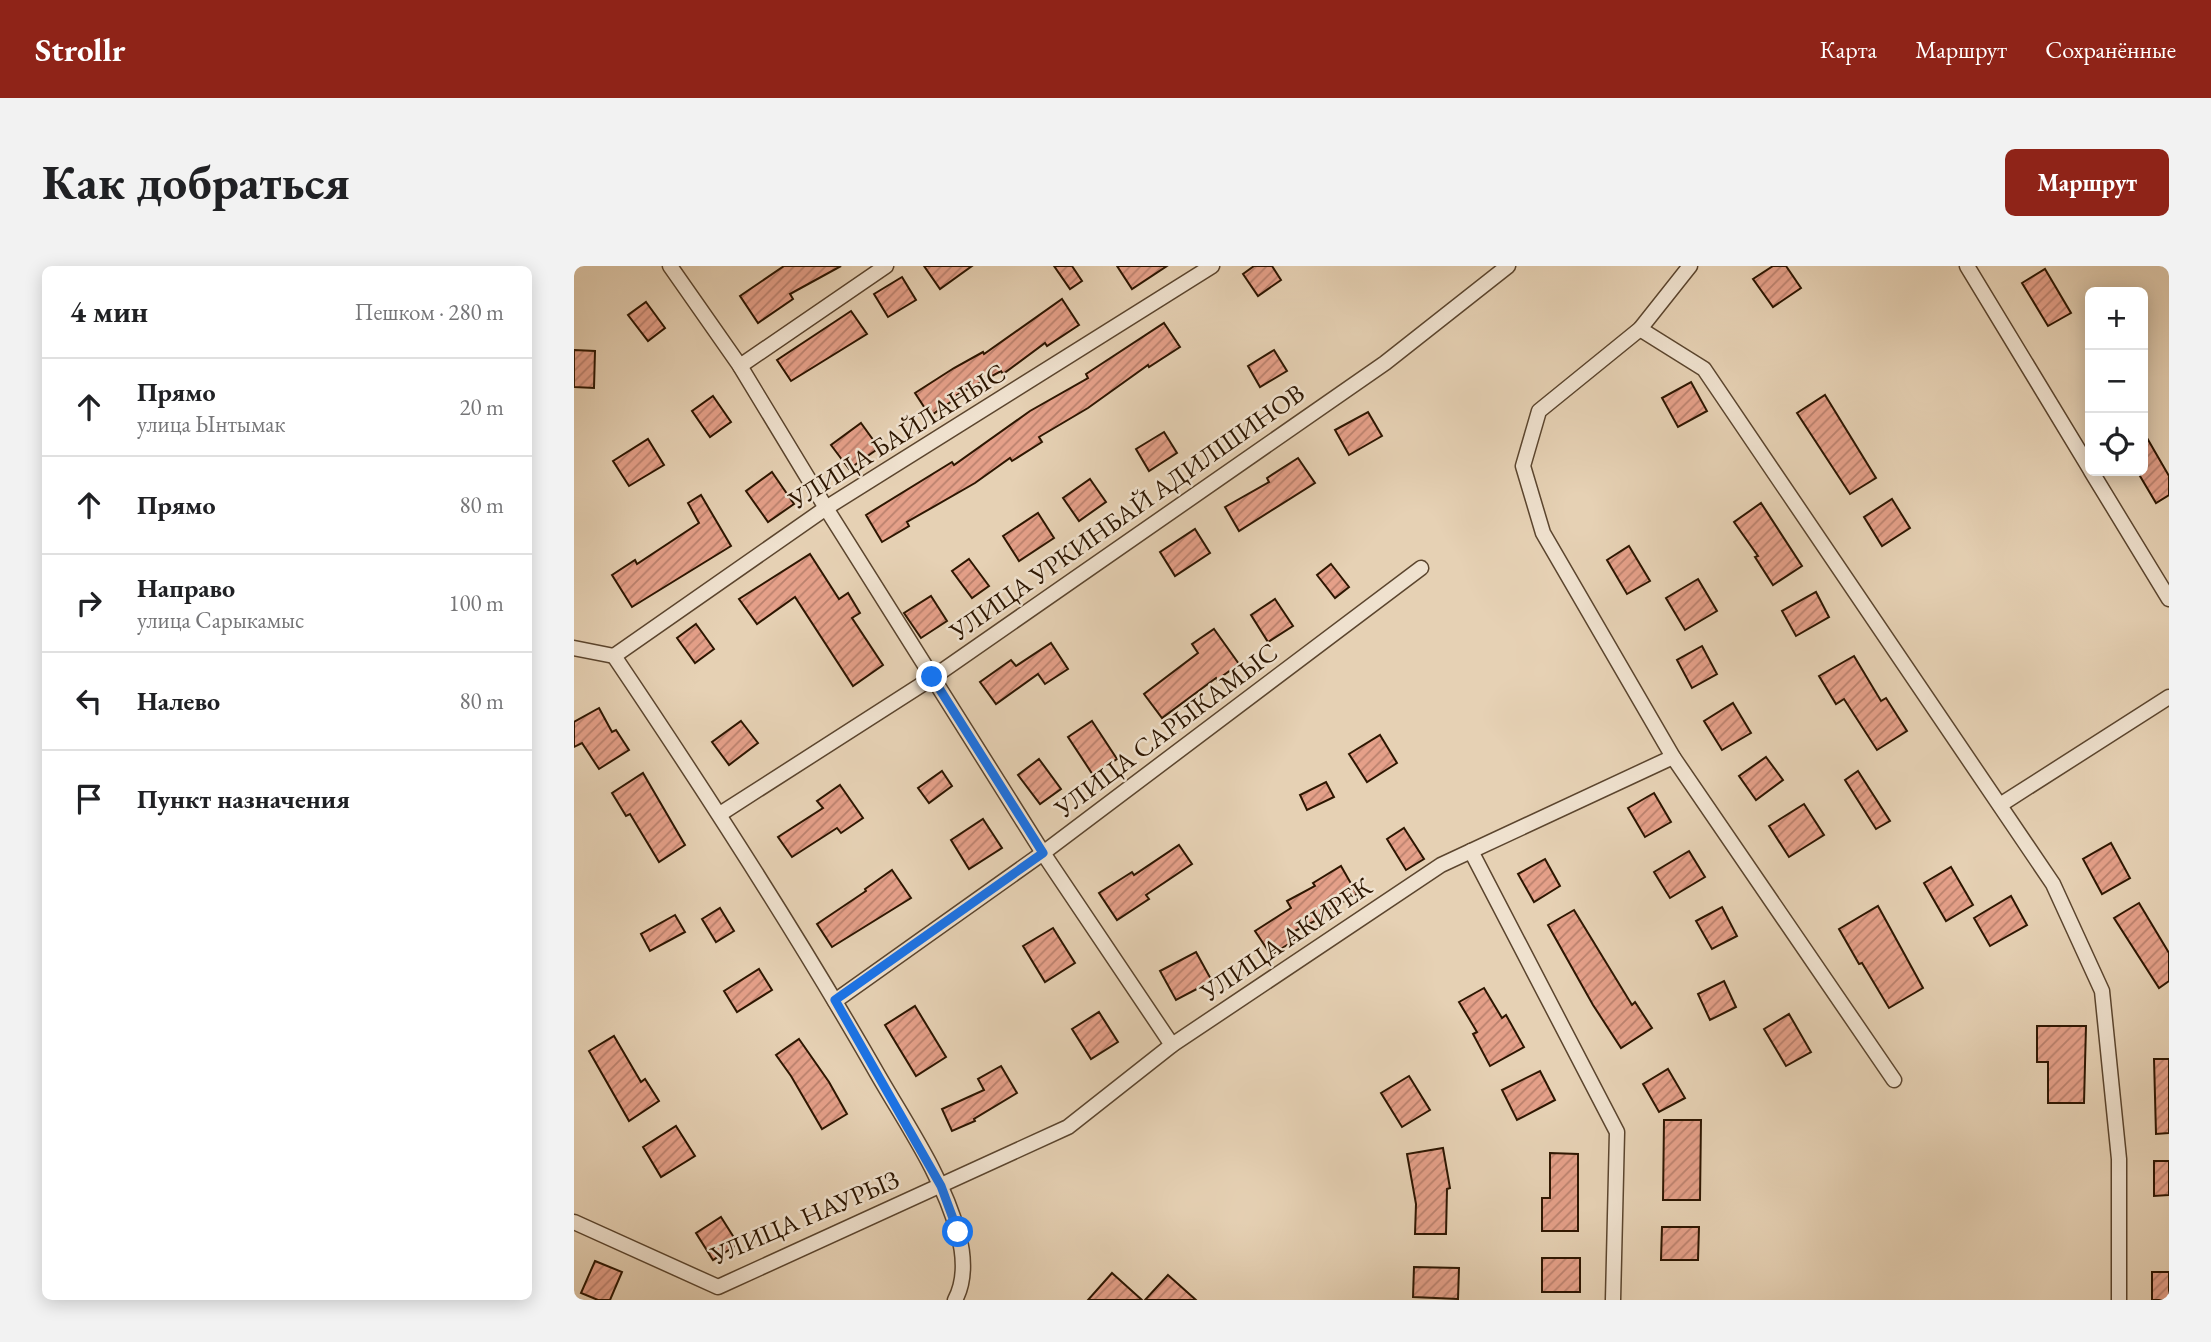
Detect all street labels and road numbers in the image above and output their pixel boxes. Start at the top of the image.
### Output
street label: УЛИЦА БАЙЛАНЫС [781,355,1012,517]
street label: УЛИЦА УРКИНБАЙ АДИЛШИНОВ [942,376,1311,649]
street label: УЛИЦА САРЫКАМЫС [1047,635,1284,826]
street label: УЛИЦА АКИРЕК [1193,869,1379,1010]
street label: УЛИЦА НАУРЫЗ [705,1162,904,1272]

